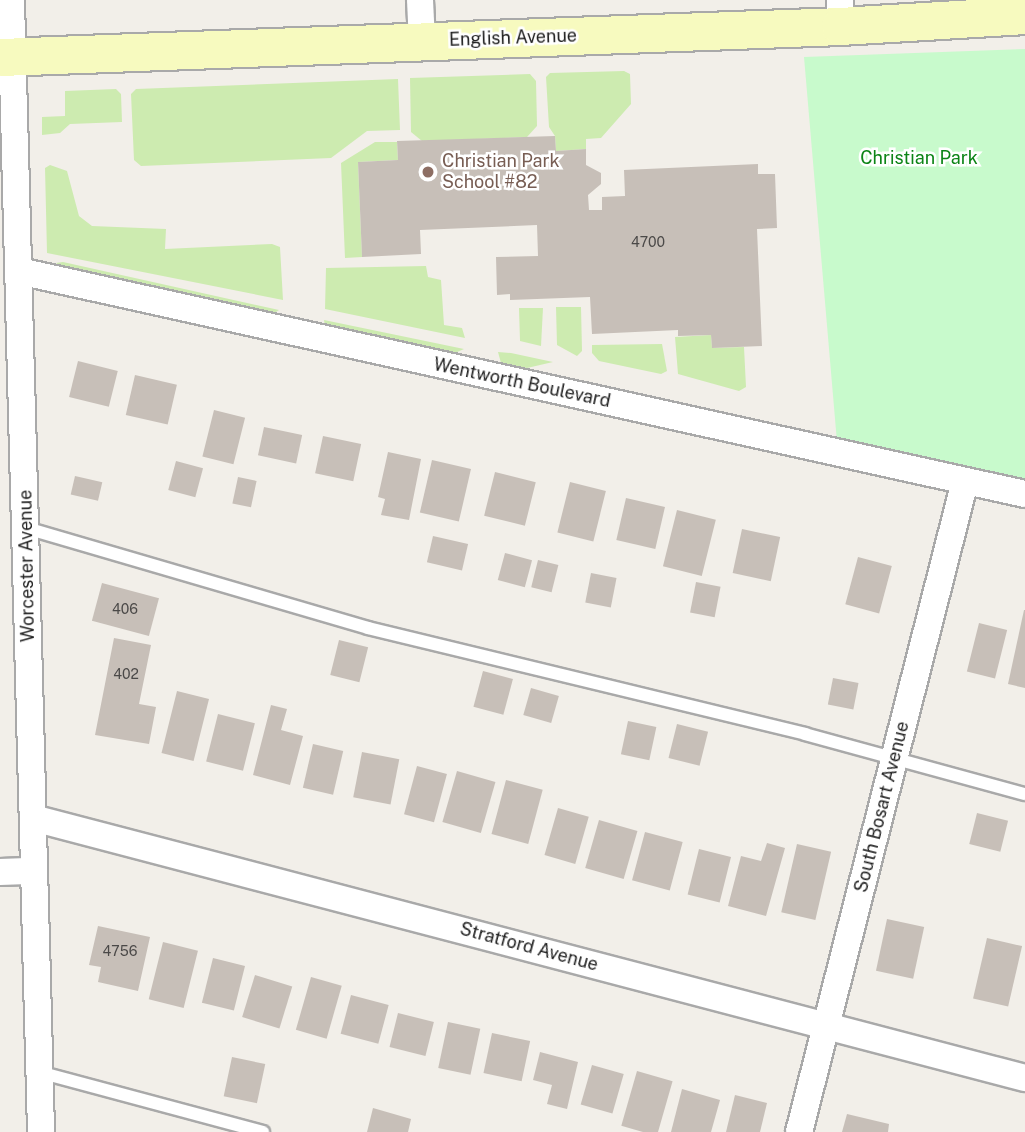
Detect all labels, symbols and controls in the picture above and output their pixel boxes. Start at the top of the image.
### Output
street label: English Avenue [449,25,577,51]
park label: Christian Park [860,147,978,169]
place label: Christian Park School #82 [442,151,560,194]
marker: Christian Park School #82 [420,164,436,180]
house number: 4700 [631,234,665,250]
street label: Wentworth Boulevard [432,354,612,412]
street label: Worcester Avenue [15,490,39,642]
house number: 406 [112,601,138,617]
house number: 402 [113,666,139,682]
street label: South Bosart Avenue [850,719,914,895]
street label: Stratford Avenue [457,918,601,976]
house number: 4756 [103,943,137,959]

